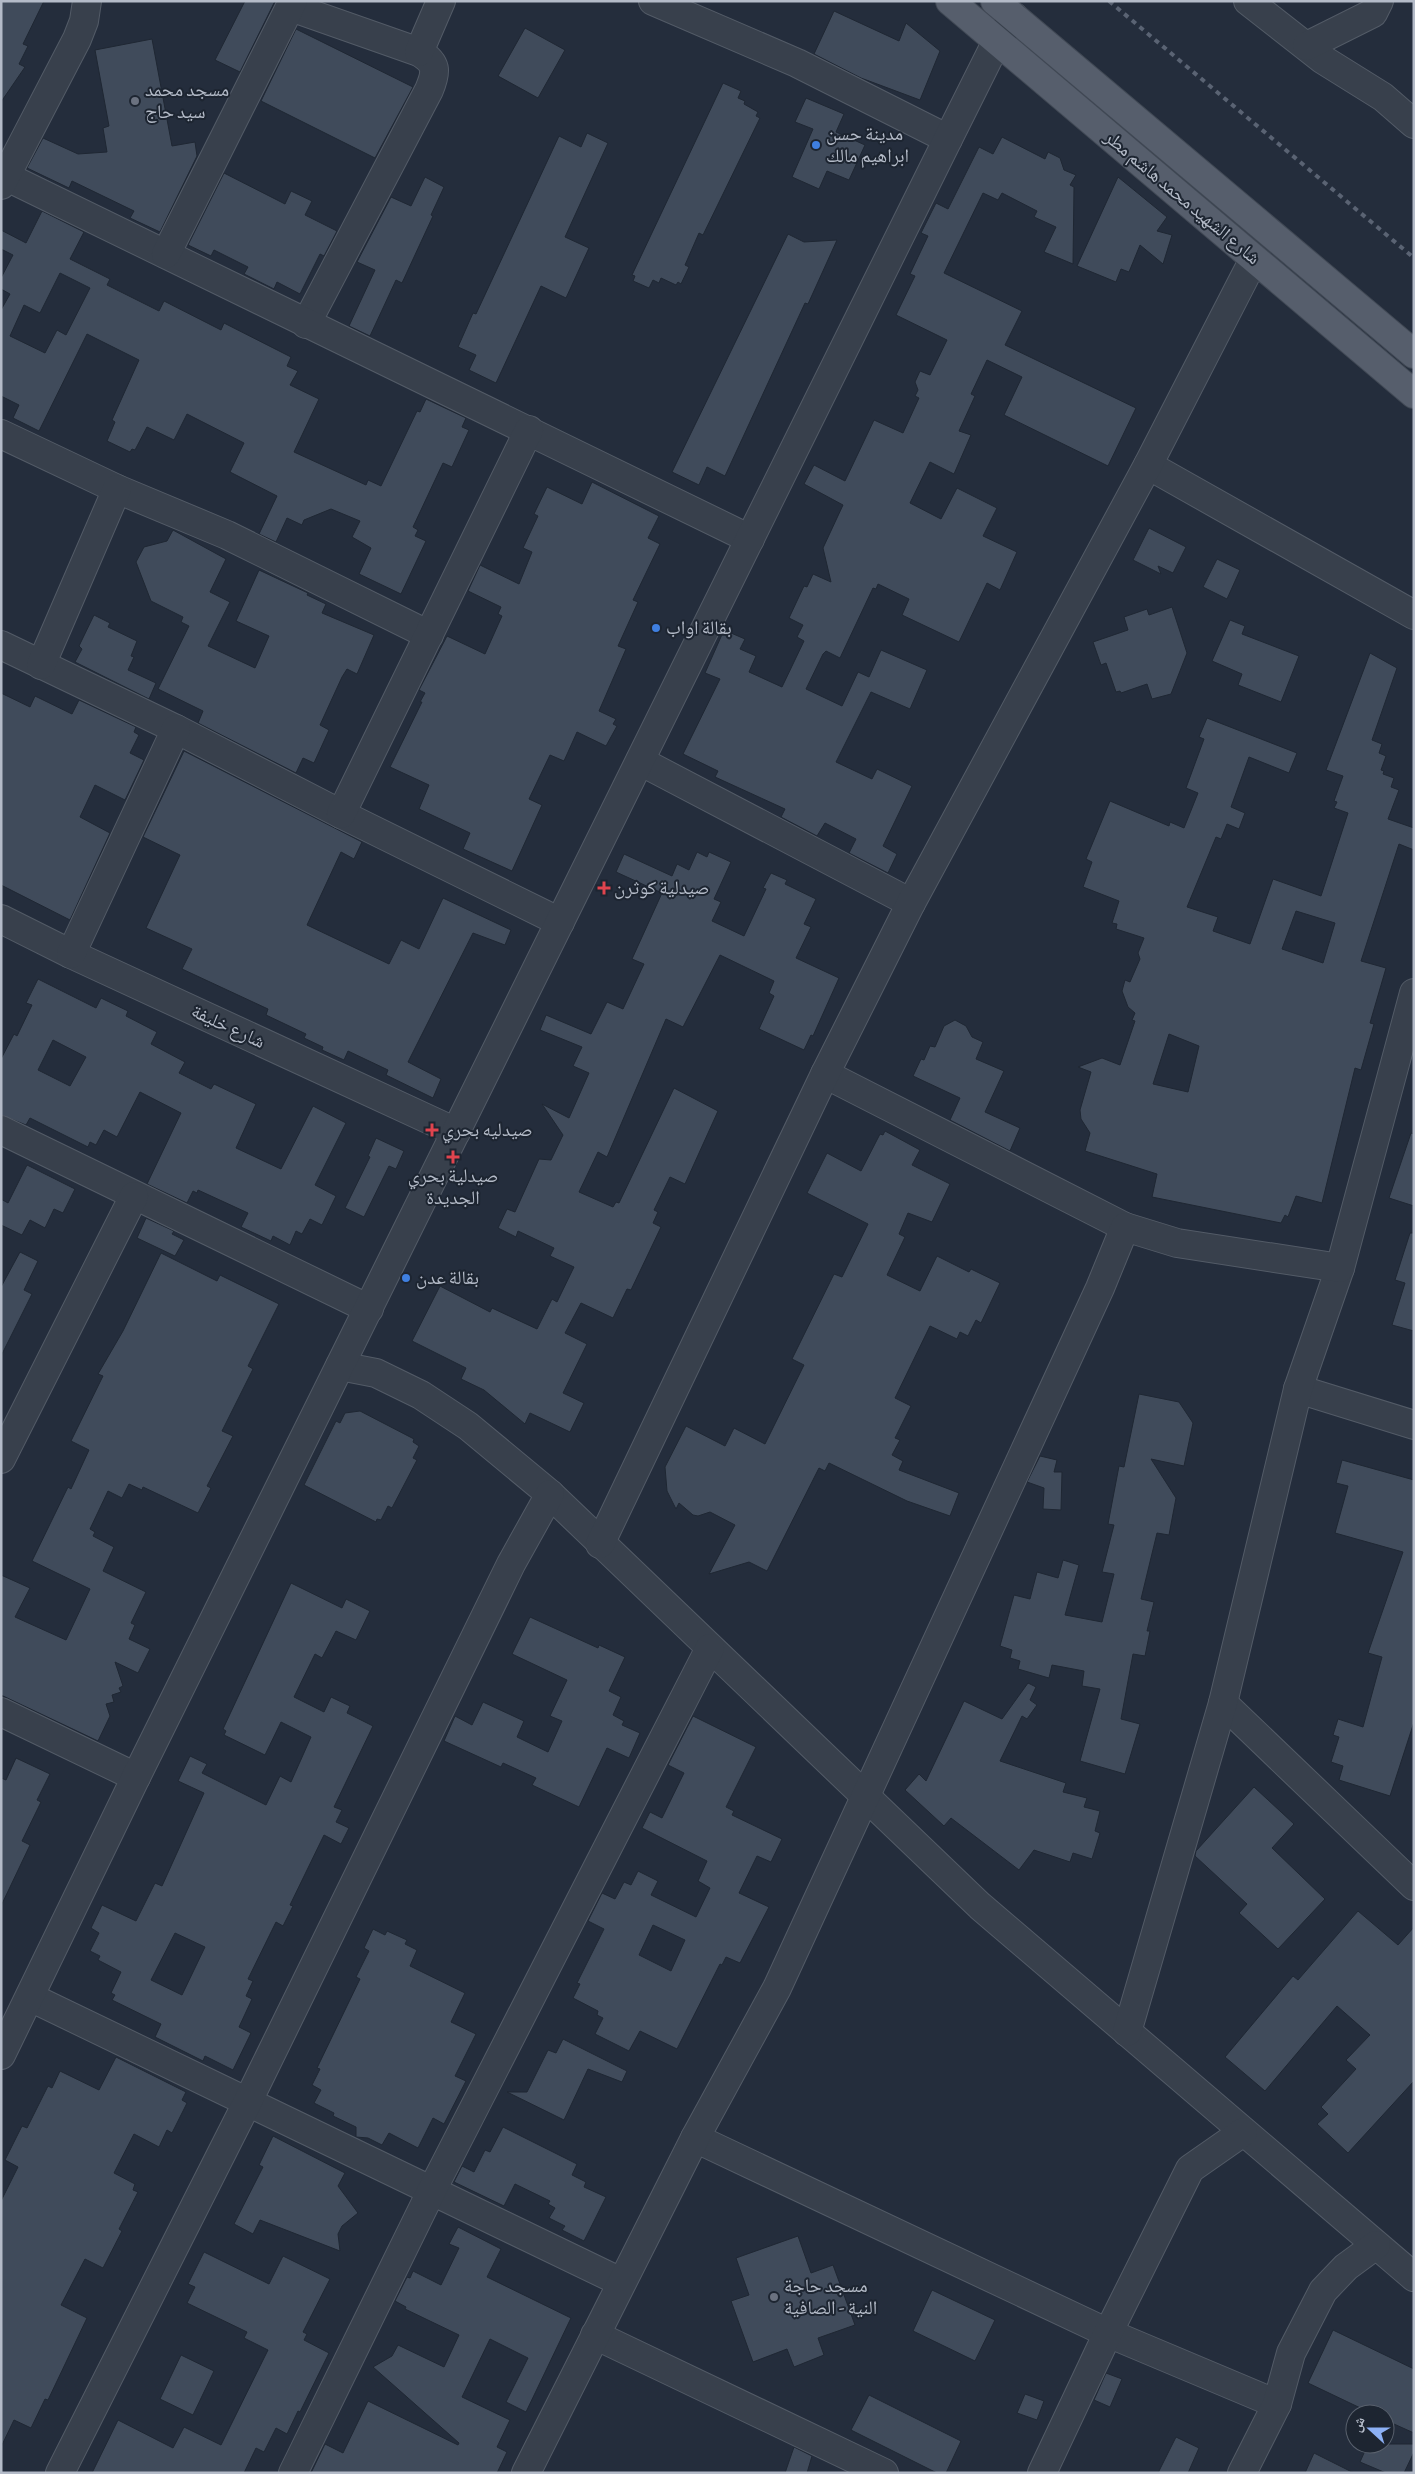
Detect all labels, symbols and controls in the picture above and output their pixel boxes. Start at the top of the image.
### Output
place label: مسجد محمد سيد حاج [145,81,229,123]
marker: مسجد محمد سيد حاج [129,95,141,107]
place label: مدينة حسن ابراهيم مالك [826,125,909,168]
street label: شارع الشهيد محمد هاشم مطر [1099,127,1263,270]
marker: مدينة حسن ابراهيم مالك [810,139,822,151]
place label: بقالة اواب [666,619,732,639]
marker: بقالة اواب [650,622,662,634]
place label: صيدلية كوثرن [614,879,709,899]
marker: صيدلية كوثرن [598,882,610,894]
street label: شارع خليفة [188,1002,268,1053]
place label: صيدليه بحري [442,1121,533,1144]
marker: صيدليه بحري [426,1124,438,1136]
marker: صيدلية بحري الجديدة [447,1151,459,1163]
place label: صيدلية بحري الجديدة [408,1167,498,1208]
place label: بقالة عدن [416,1269,479,1289]
marker: بقالة عدن [400,1272,412,1284]
place label: مسجد حاجة النية - الصافية [784,2277,877,2318]
marker: مسجد حاجة النية - الصافية [768,2291,780,2303]
north arrow [1345,2404,1395,2454]
text: ش [1350,2415,1369,2435]

